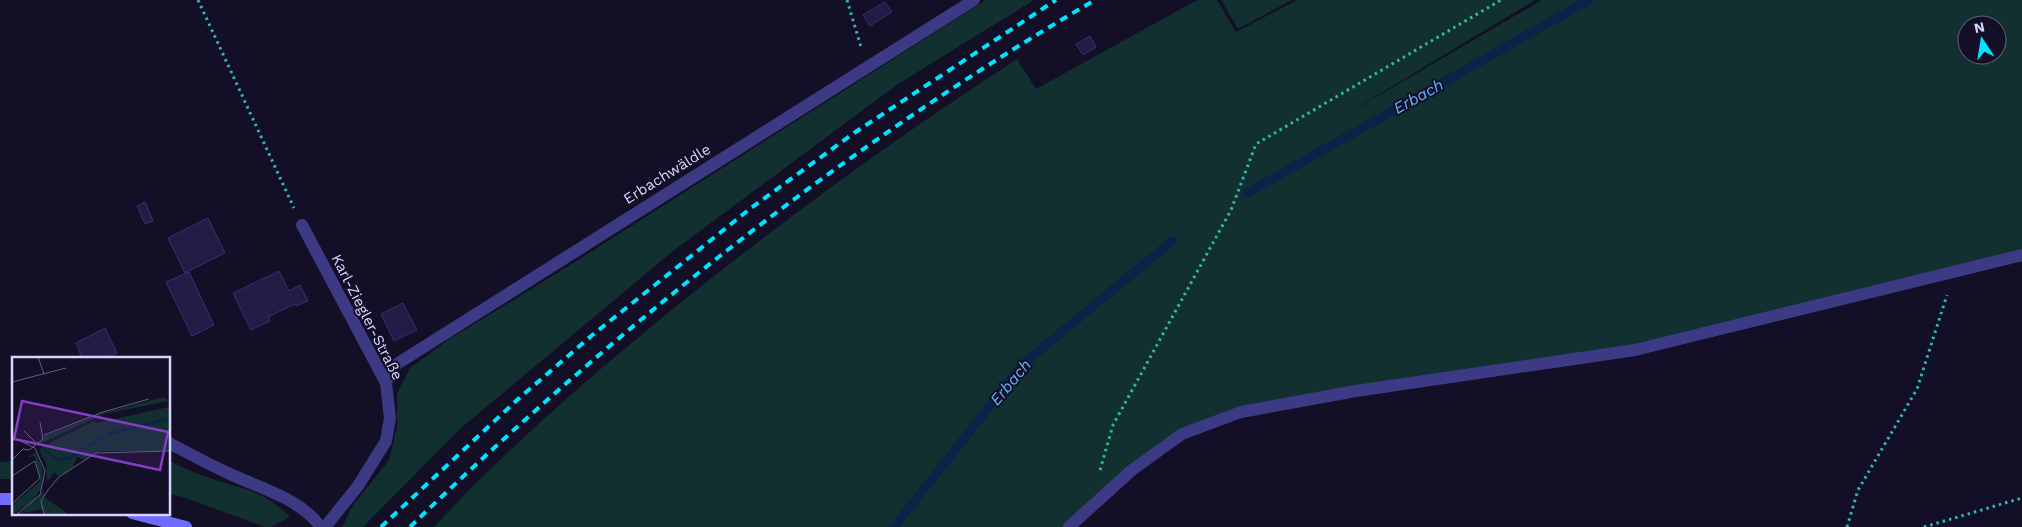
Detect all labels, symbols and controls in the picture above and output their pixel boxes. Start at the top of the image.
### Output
north arrow [1957,15,2007,65]
text: N [1973,18,1986,36]
water label: Erbach [1390,75,1447,118]
street label: Erbachwäldle [620,140,714,208]
street label: Karl-Ziegler-Straße [327,251,407,383]
water label: Erbach [986,355,1035,409]
inset map [12,357,170,514]

